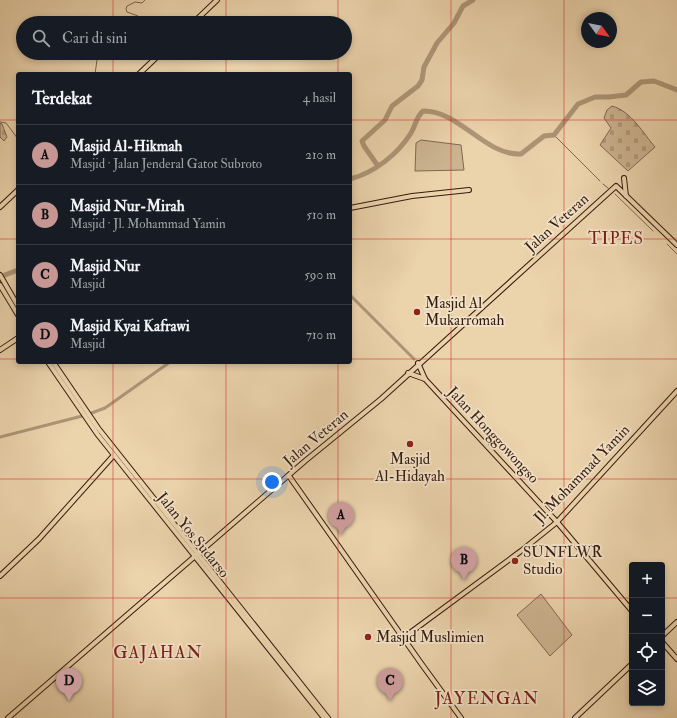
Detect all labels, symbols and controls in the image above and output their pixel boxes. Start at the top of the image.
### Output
north arrow [581,12,617,48]
search box [16,16,352,60]
icon: search [30,27,52,49]
text: Cari di sini [62,29,127,48]
text: Terdekat [32,88,92,109]
text: 4 hasil [303,90,336,106]
text: Masjid Al-Hikmah [70,137,182,156]
text: A [41,147,49,163]
text: 210 m [305,147,336,163]
text: Masjid · Jalan Jenderal Gatot Subroto [70,156,262,172]
street label: Jalan Veteran [521,189,594,258]
text: Masjid Nur-Mirah [70,197,185,216]
text: B [41,207,49,223]
text: 510 m [306,207,336,223]
text: Masjid · Jl. Mohammad Yamin [70,216,226,232]
district label: TIPES [588,228,644,249]
text: Masjid Nur [70,257,140,276]
text: C [40,267,50,283]
text: 590 m [304,267,336,283]
text: Masjid [70,276,105,292]
place label: Masjid Al Mukarromah [425,294,504,330]
marker: Masjid Al Mukarromah [412,307,422,317]
text: Masjid Kyai Kafrawi [70,317,190,336]
text: D [40,327,50,343]
text: 710 m [306,327,336,343]
text: Masjid [70,336,105,352]
street label: Jalan Honggowongso [442,382,543,488]
street label: Jalan Veteran [279,405,353,472]
street label: Jl. Mohammad Yamin [529,420,635,529]
marker: Masjid Al-Hidayah [405,439,415,449]
place label: Masjid Al-Hidayah [374,450,445,486]
your location [262,472,282,492]
street label: Jalan Yos Sudarso [151,488,233,582]
pin: A [328,502,354,535]
place label: SUNFLWR Studio [523,543,604,579]
pin: B [451,547,477,580]
marker: SUNFLWR Studio [510,556,520,566]
map controls [629,562,665,706]
button: + [629,562,665,598]
button: − [629,598,665,634]
place label: Masjid Muslimien [376,628,484,647]
marker: Masjid Muslimien [363,632,373,642]
button: locate [629,634,665,670]
district label: GAJAHAN [113,642,203,664]
pin: D [56,668,82,701]
pin: C [377,668,403,701]
button: layers [629,670,665,706]
district label: JAYENGAN [434,688,539,710]

